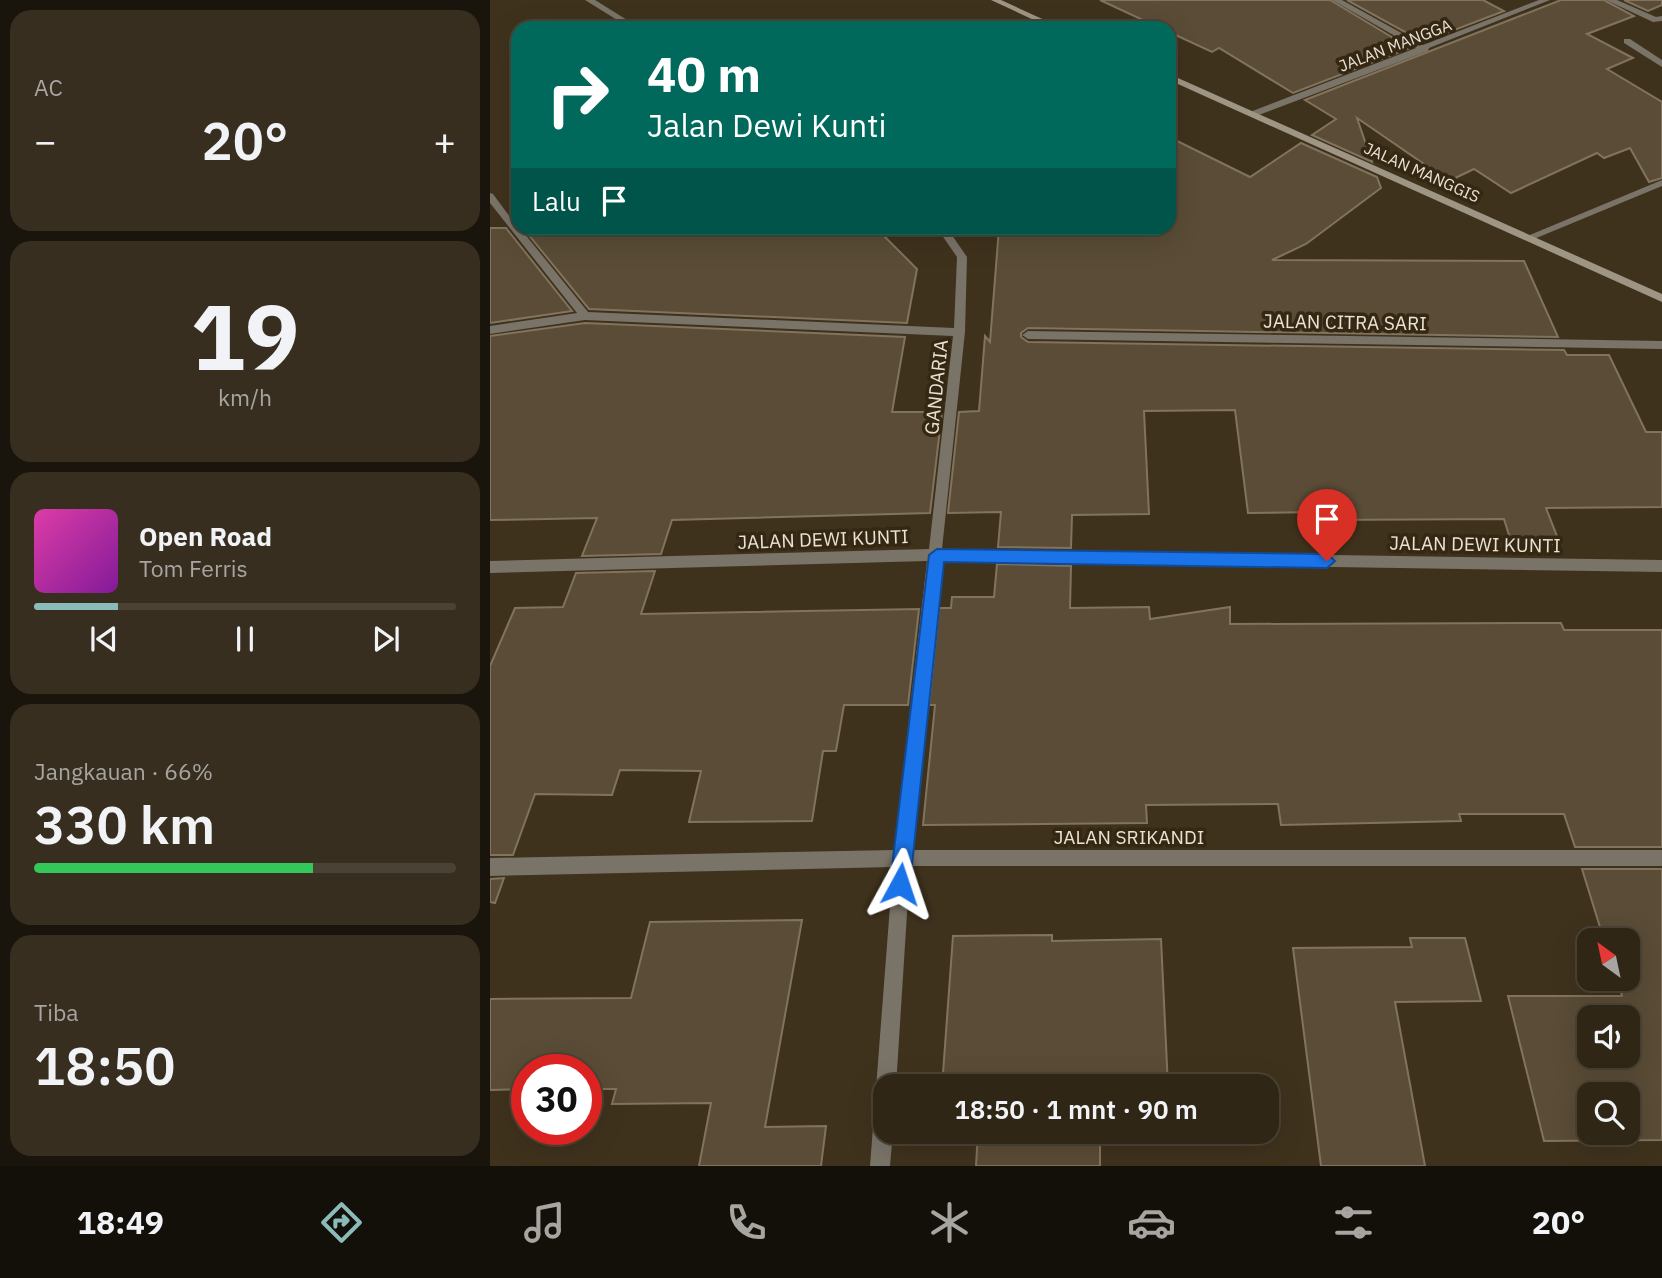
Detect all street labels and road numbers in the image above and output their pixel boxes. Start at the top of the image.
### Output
street label: JALAN MANGGA [1336,14,1454,76]
street label: JALAN MANGGIS [1361,138,1483,206]
street label: JALAN CITRA SARI [1263,309,1427,335]
street label: GANDARIA [919,338,953,436]
street label: JALAN DEWI KUNTI [737,524,909,554]
street label: JALAN DEWI KUNTI [1389,531,1561,557]
street label: JALAN SRIKANDI [1054,825,1204,849]

